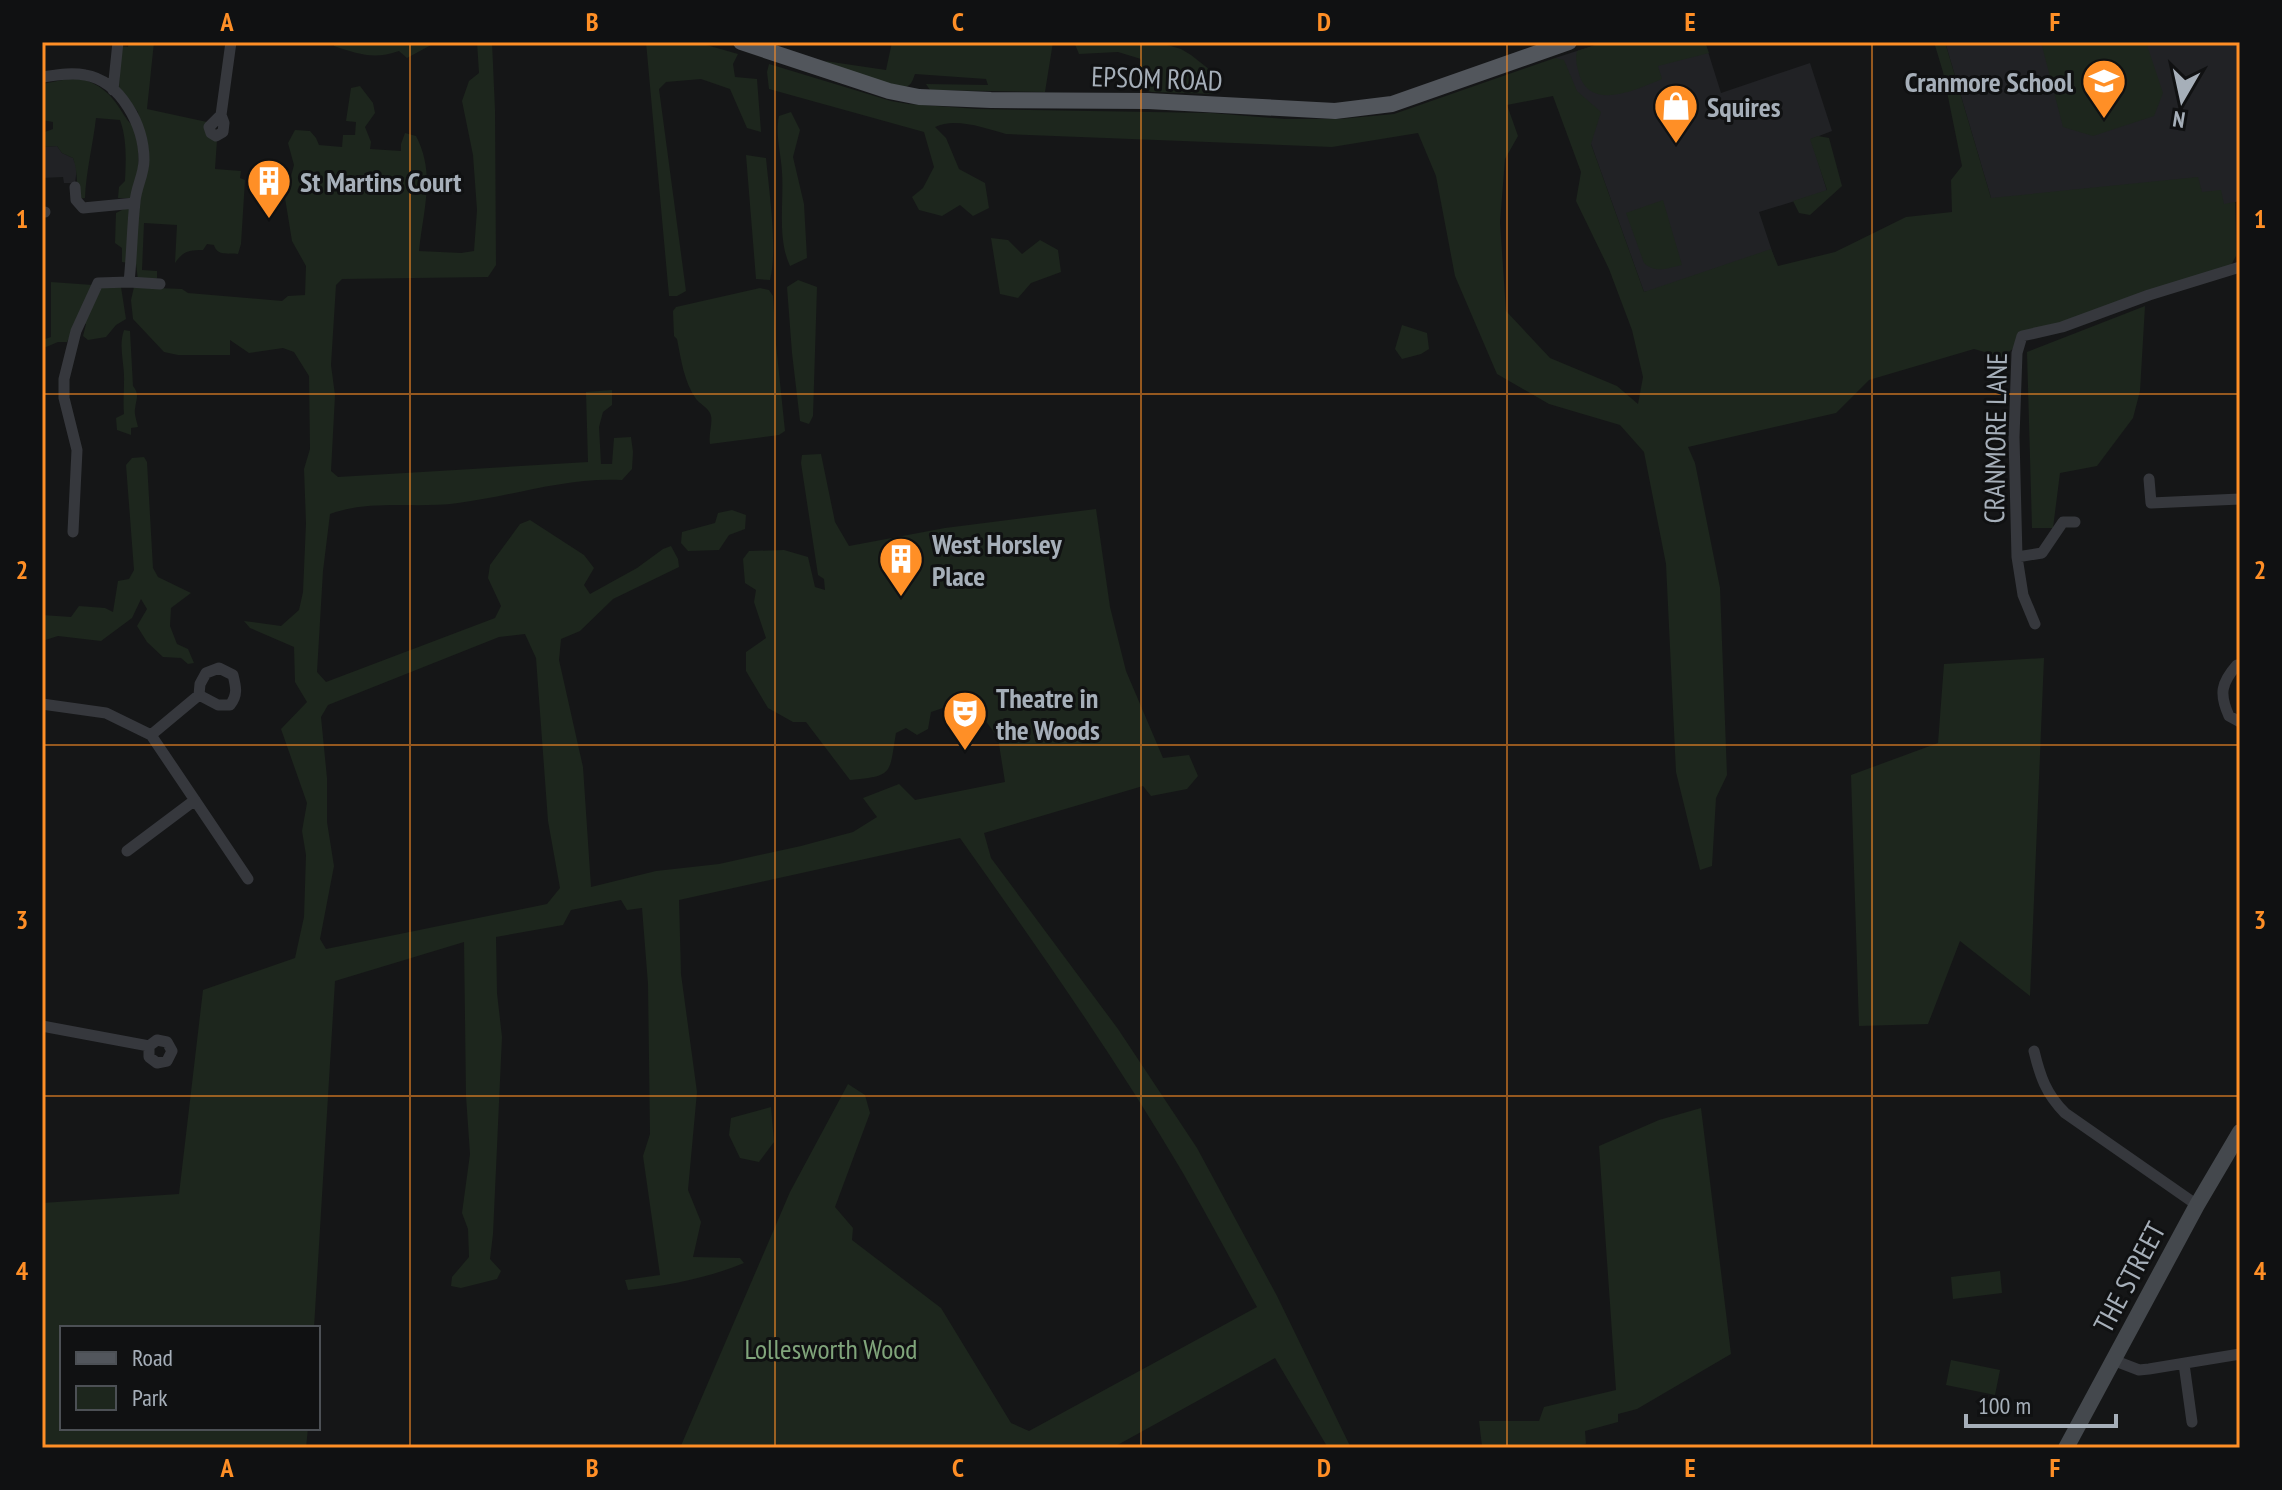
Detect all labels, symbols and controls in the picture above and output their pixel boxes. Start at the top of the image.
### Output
text: A [219,5,234,38]
text: B [586,5,599,38]
text: C [952,5,964,38]
text: D [1317,5,1331,38]
text: E [1684,5,1696,38]
text: F [2050,5,2061,38]
street label: EPSOM ROAD [1091,57,1223,99]
school or university icon: Cranmore School [2080,57,2128,120]
north arrow [2142,60,2222,140]
place label: Cranmore School [1905,63,2073,100]
shop icon: Squires [1652,82,1700,145]
place label: Squires [1707,88,1781,125]
text: N [2171,105,2187,135]
building icon: St Martins Court [245,157,293,220]
place label: St Martins Court [300,163,461,200]
text: 1 [16,202,28,235]
text: 1 [2254,202,2266,235]
street label: CRANMORE LANE [1975,352,2015,524]
place label: West Horsley Place [931,525,1062,594]
building icon: West Horsley Place [877,535,925,598]
text: 2 [16,553,28,586]
text: 2 [2254,553,2266,586]
place label: Theatre in the Woods [996,679,1100,748]
theatre icon: Theatre in the Woods [941,689,989,752]
text: 3 [16,903,28,936]
text: 3 [2254,903,2266,936]
street label: THE STREET [2085,1215,2174,1339]
text: 4 [16,1254,29,1287]
text: 4 [2254,1254,2267,1287]
legend [60,1326,320,1430]
park label: Lollesworth Wood [745,1330,917,1367]
text: Road [132,1342,173,1373]
scale bar [1966,1378,2116,1428]
text: Park [132,1382,168,1413]
text: 100 m [1978,1390,2031,1421]
text: A [219,1451,234,1484]
text: B [586,1451,599,1484]
text: C [952,1451,964,1484]
text: D [1317,1451,1331,1484]
text: E [1684,1451,1696,1484]
text: F [2050,1451,2061,1484]

